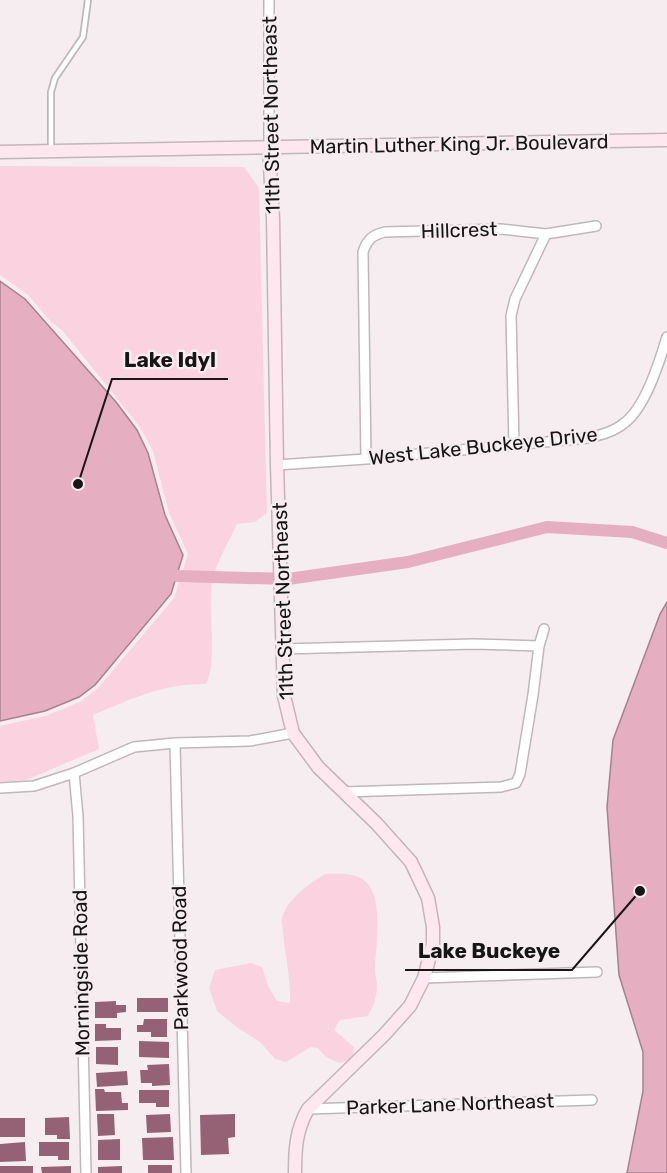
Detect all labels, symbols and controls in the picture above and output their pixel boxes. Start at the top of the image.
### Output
street label: 11th Street Northeast [257,16,285,214]
street label: Martin Luther King Jr. Boulevard [309,129,609,159]
street label: Hillcrest [420,217,498,243]
callout: Lake Idyl [112,340,228,379]
text: Lake Idyl [124,347,216,372]
street label: West Lake Buckeye Drive [367,422,599,470]
street label: 11th Street Northeast [268,501,298,700]
street label: Parkwood Road [167,886,193,1030]
street label: Morningside Road [68,890,94,1056]
callout: Lake Buckeye [405,931,572,970]
text: Lake Buckeye [418,938,560,963]
street label: Parker Lane Northeast [346,1088,555,1120]

